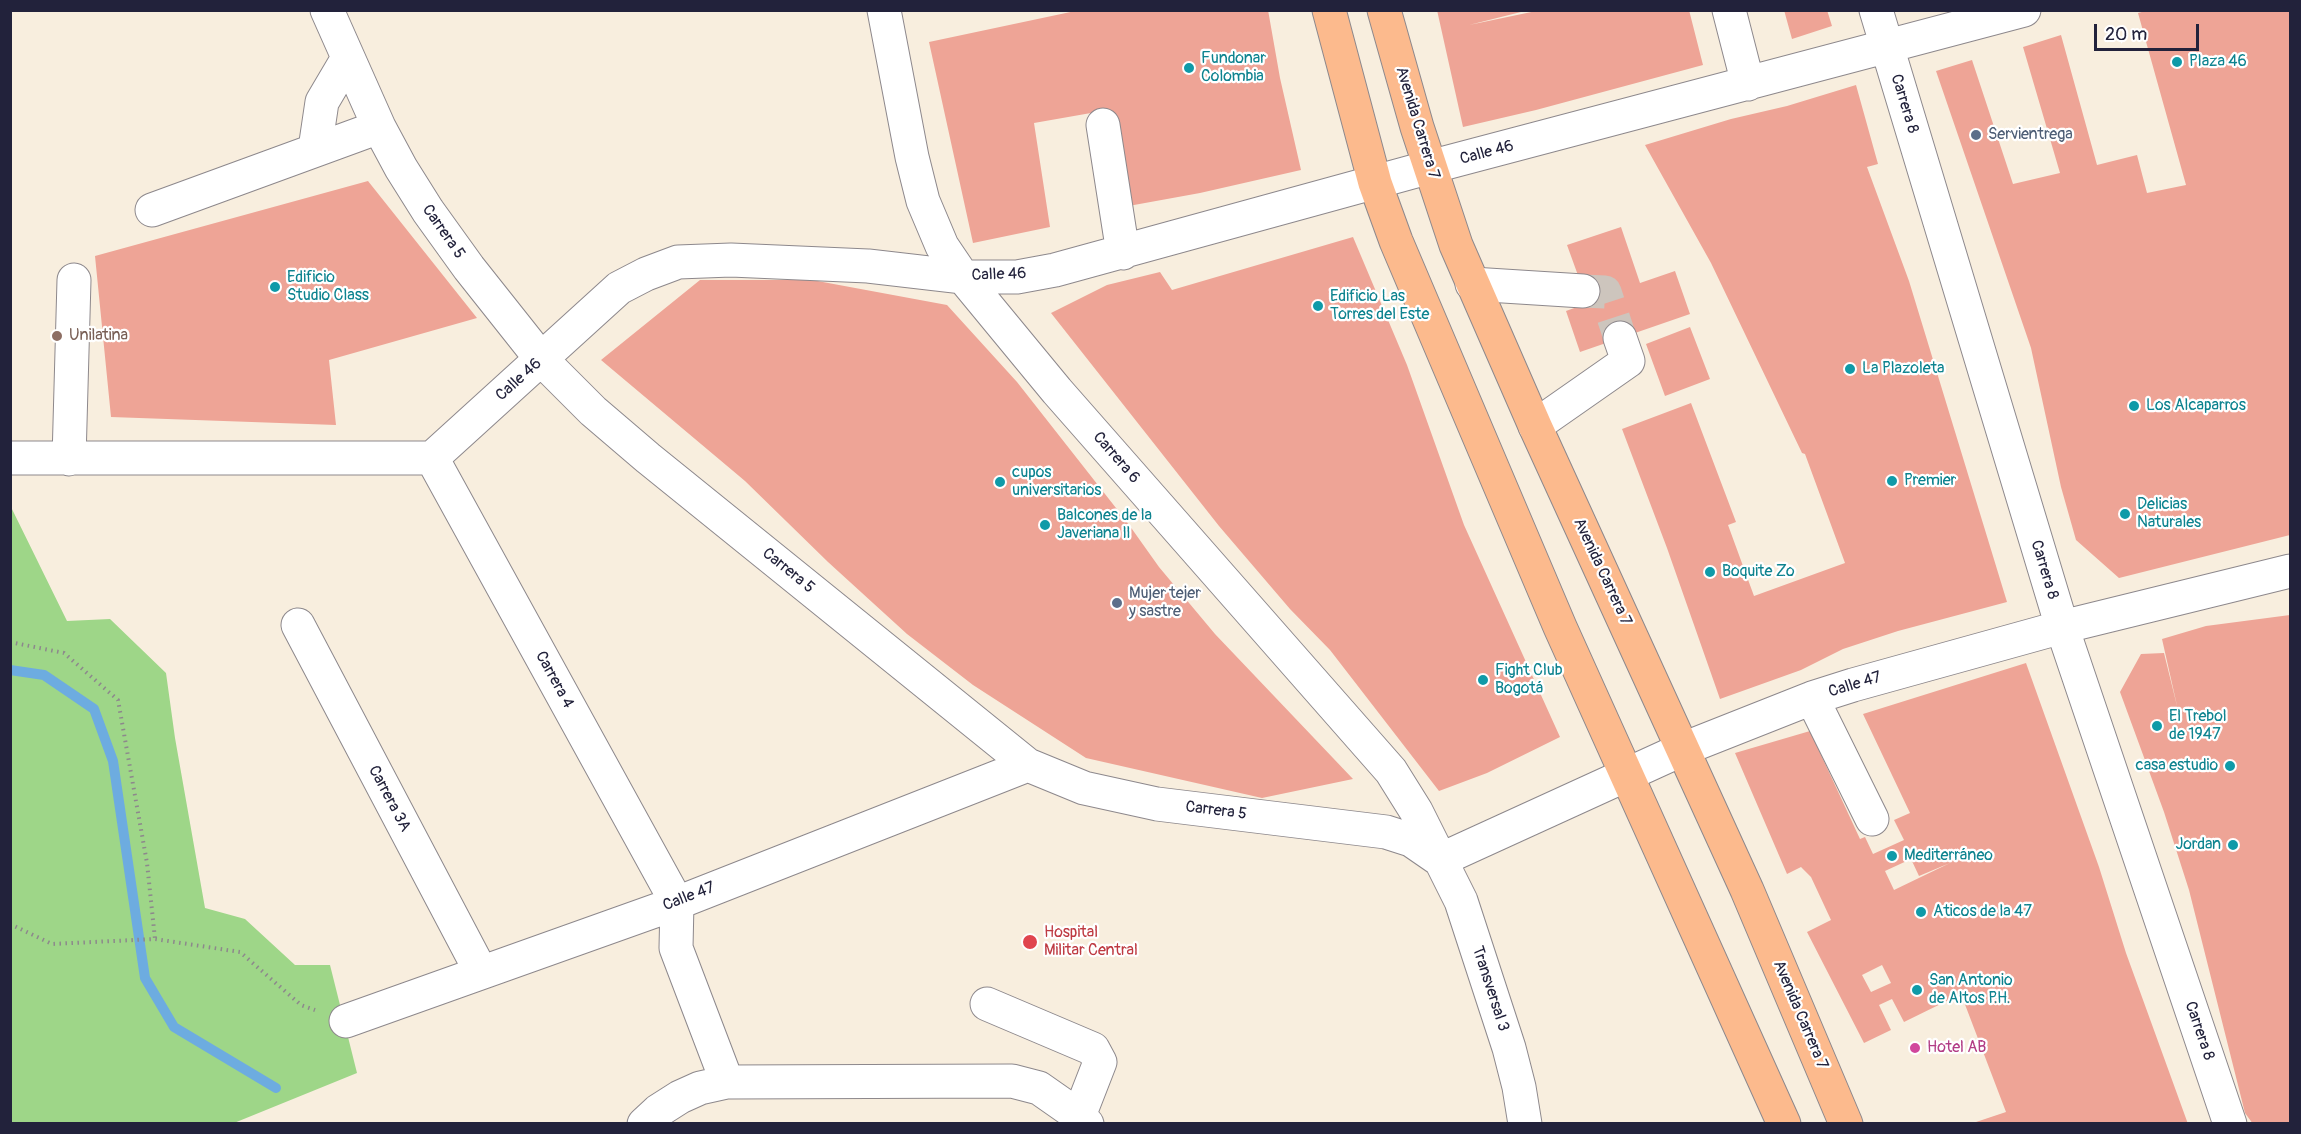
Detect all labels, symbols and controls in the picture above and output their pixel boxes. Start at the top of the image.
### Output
scale bar [2097,12,2202,50]
text: 20 m [2105,23,2147,46]
place label: Fundonar Colombia [1201,49,1266,87]
place label: Plaza 46 [2189,52,2247,72]
marker: Plaza 46 [2170,55,2184,69]
marker: Fundonar Colombia [1182,61,1196,75]
street label: Avenida Carrera 7 [1391,65,1443,181]
street label: Carrera 8 [1886,72,1922,136]
place label: Servientrega [1988,125,2073,145]
marker: Servientrega [1969,128,1983,142]
street label: Calle 46 [1458,137,1516,169]
street label: Carrera 5 [417,201,469,263]
street label: Calle 46 [971,264,1027,286]
place label: Edificio Studio Class [287,268,369,306]
marker: Edificio Studio Class [268,280,282,294]
place label: Edificio Las Torres del Este [1330,287,1429,325]
marker: Edificio Las Torres del Este [1311,299,1325,313]
place label: Unilatina [69,326,128,346]
marker: Unilatina [50,329,64,343]
street label: Calle 46 [492,355,546,405]
place label: La Plazoleta [1862,359,1945,379]
marker: La Plazoleta [1843,362,1857,376]
place label: Los Alcaparros [2146,396,2246,416]
marker: Los Alcaparros [2127,399,2141,413]
street label: Carrera 6 [1088,428,1144,488]
place label: cupos universitarios [1012,463,1101,501]
place label: Premier [1904,471,1956,491]
marker: Premier [1885,474,1899,488]
marker: cupos universitarios [993,475,1007,489]
place label: Delicias Naturales [2137,495,2201,533]
place label: Balcones de la Javeriana ll [1057,506,1152,544]
marker: Delicias Naturales [2118,507,2132,521]
street label: Avenida Carrera 7 [1569,515,1635,629]
marker: Balcones de la Javeriana ll [1038,518,1052,532]
street label: Carrera 8 [2026,538,2062,602]
street label: Carrera 5 [758,544,818,598]
place label: Boquite Zo [1722,562,1795,582]
marker: Boquite Zo [1703,565,1717,579]
place label: Mujer tejer y sastre [1129,584,1201,622]
marker: Mujer tejer y sastre [1110,596,1124,610]
street label: Carrera 4 [531,648,577,712]
place label: Fight Club Bogotá [1495,661,1563,699]
street label: Calle 47 [1826,668,1884,702]
marker: Fight Club Bogotá [1476,673,1490,687]
place label: El Trebol de 1947 [2169,707,2227,745]
marker: El Trebol de 1947 [2150,719,2164,733]
place label: casa estudio [2136,756,2218,776]
marker: casa estudio [2223,759,2237,773]
street label: Carrera 3A [364,763,414,835]
street label: Carrera 5 [1184,798,1248,824]
place label: Jordan [2175,835,2221,855]
marker: Jordan [2226,838,2240,852]
place label: Mediterráneo [1904,846,1993,866]
marker: Mediterráneo [1885,849,1899,863]
street label: Calle 47 [660,878,718,916]
place label: Aticos de la 47 [1933,902,2032,922]
marker: Aticos de la 47 [1914,905,1928,919]
place label: Hospital Militar Central [1044,923,1138,961]
marker: Hospital Militar Central [1021,933,1039,951]
street label: Transversal 3 [1467,944,1513,1034]
street label: Avenida Carrera 7 [1768,958,1832,1072]
place label: San Antonio de Altos P.H. [1929,971,2012,1009]
marker: San Antonio de Altos P.H. [1910,983,1924,997]
street label: Carrera 8 [2180,999,2218,1063]
place label: Hotel AB [1927,1038,1986,1058]
marker: Hotel AB [1908,1041,1922,1055]

